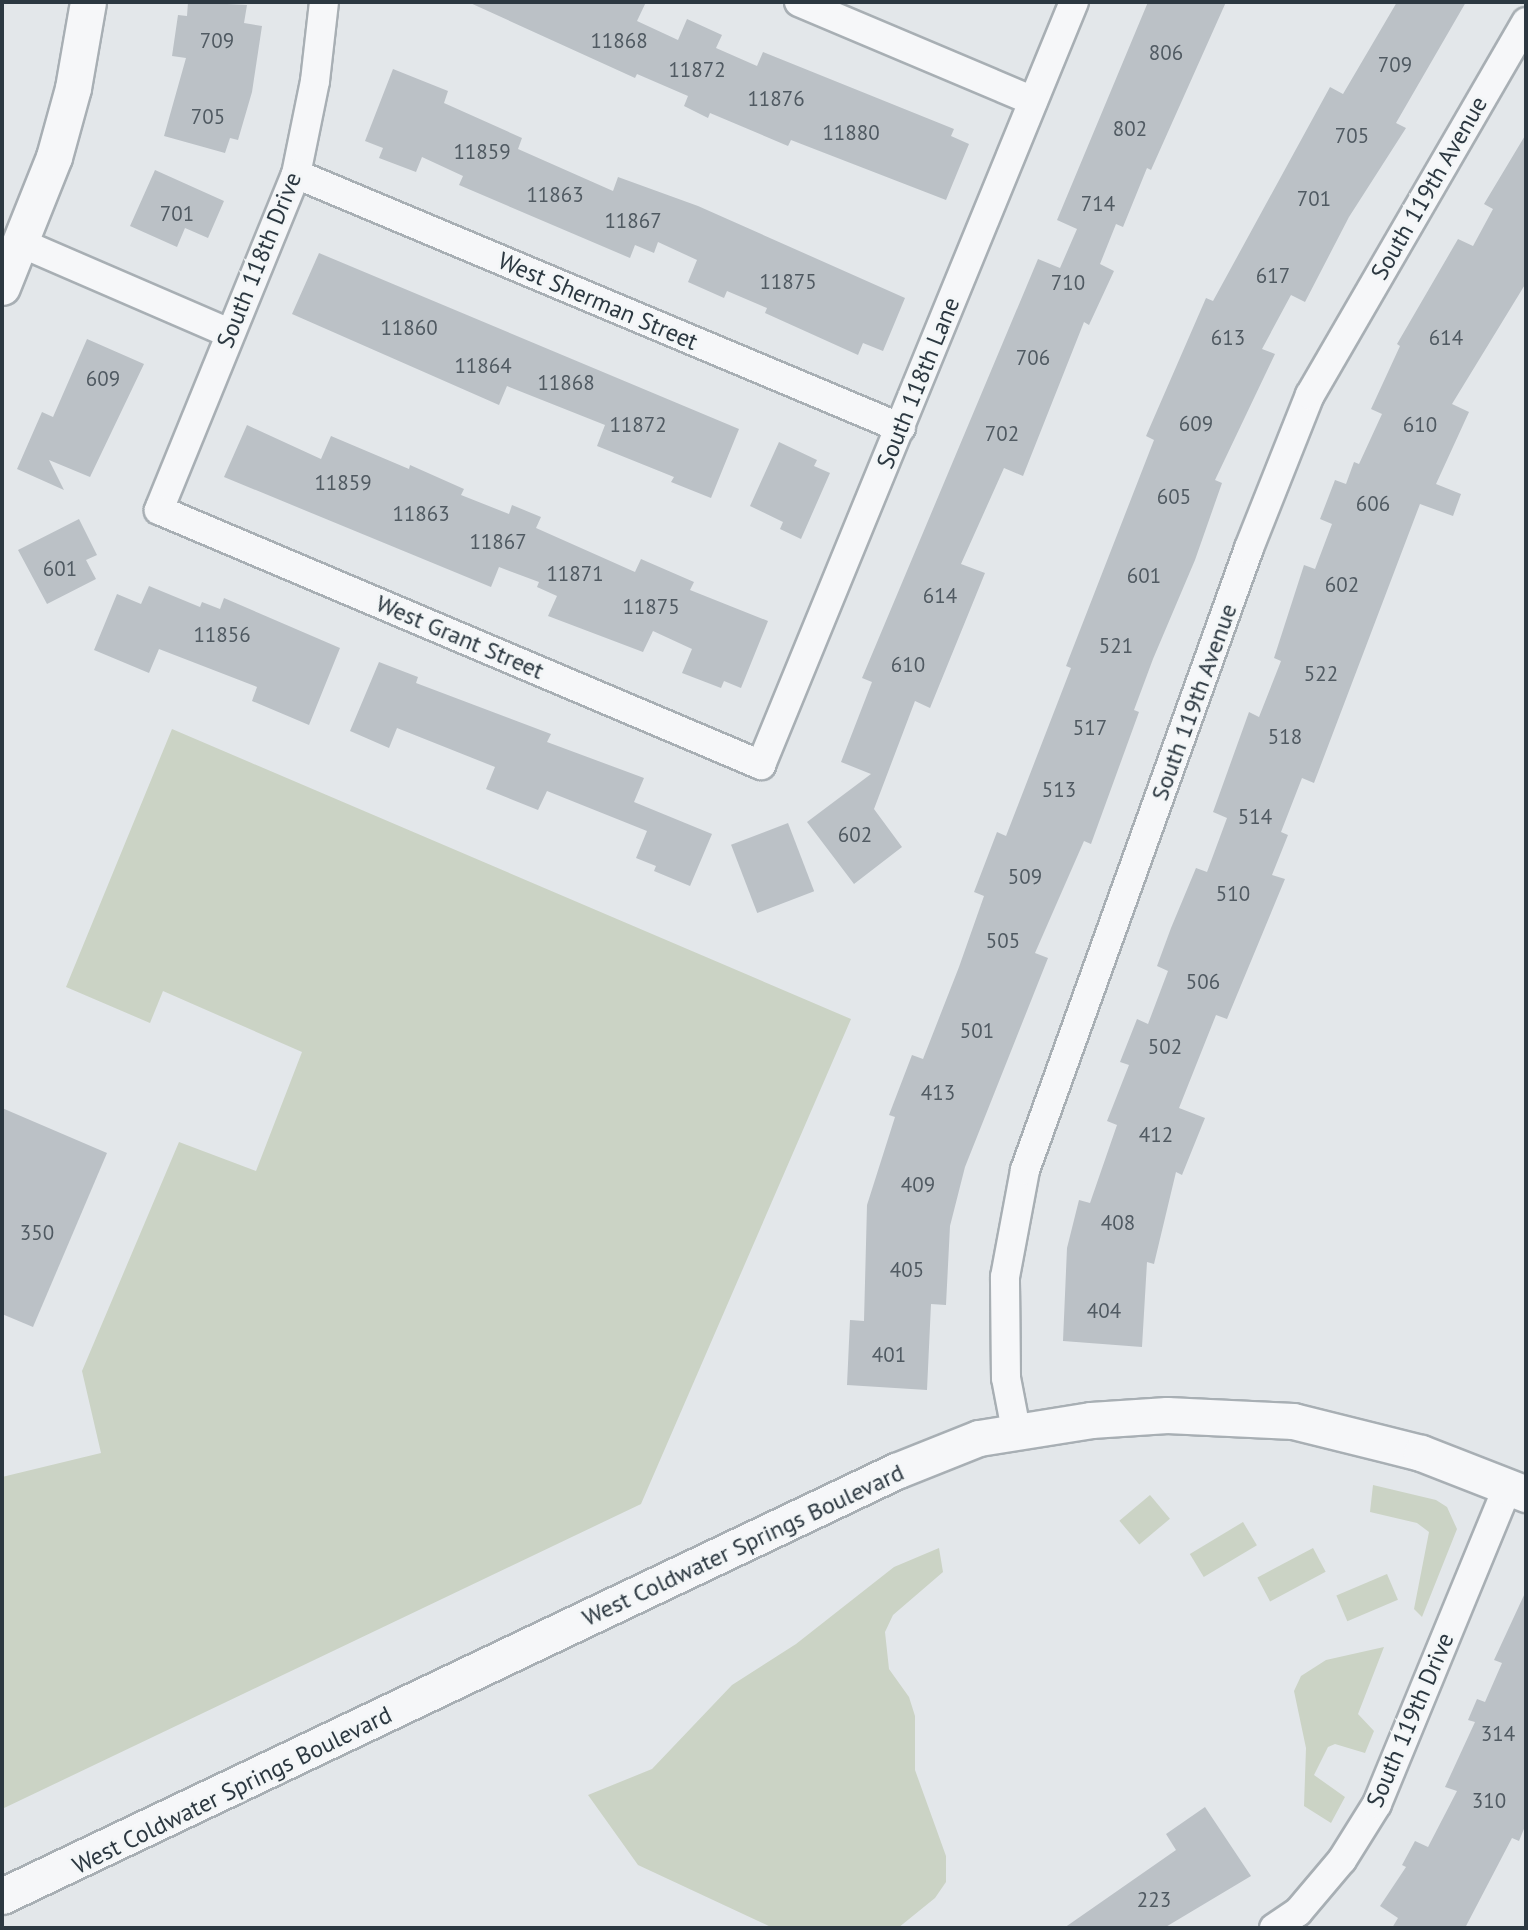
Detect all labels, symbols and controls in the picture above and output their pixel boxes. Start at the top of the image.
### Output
house number: 709 [200,28,234,54]
house number: 11868 [590,28,648,54]
house number: 806 [1149,40,1183,66]
house number: 709 [1378,52,1412,78]
house number: 11872 [668,57,726,83]
house number: 11876 [747,86,805,112]
street label: South 119th Avenue [1365,91,1493,285]
house number: 705 [191,104,225,130]
house number: 802 [1113,116,1147,142]
house number: 11880 [822,120,880,146]
house number: 705 [1335,123,1369,149]
house number: 11859 [453,139,511,165]
street label: South 118th Drive [211,168,307,352]
house number: 11863 [526,182,584,208]
house number: 701 [1297,186,1331,212]
house number: 714 [1081,191,1115,217]
house number: 701 [160,201,194,227]
house number: 11867 [604,208,662,234]
street label: West Sherman Street [494,246,702,356]
house number: 617 [1256,263,1290,289]
house number: 11875 [759,269,817,295]
house number: 710 [1051,270,1085,296]
street label: South 118th Lane [871,293,965,473]
house number: 11860 [380,315,438,341]
house number: 613 [1211,325,1245,351]
house number: 614 [1429,325,1463,351]
house number: 706 [1016,345,1050,371]
house number: 11864 [454,353,512,379]
house number: 609 [86,366,120,392]
house number: 11868 [537,370,595,396]
house number: 609 [1179,411,1213,437]
house number: 11872 [609,412,667,438]
house number: 610 [1403,412,1437,438]
house number: 702 [985,421,1019,447]
house number: 11859 [314,470,372,496]
house number: 605 [1157,484,1191,510]
house number: 606 [1356,491,1390,517]
house number: 11863 [392,501,450,527]
house number: 11867 [469,529,527,555]
house number: 601 [43,556,77,582]
house number: 11871 [546,561,604,587]
house number: 601 [1127,563,1161,589]
house number: 602 [1325,572,1359,598]
house number: 614 [923,583,957,609]
street label: West Grant Street [372,589,548,685]
house number: 11875 [622,594,680,620]
street label: South 119th Avenue [1145,599,1243,805]
house number: 11856 [193,622,251,648]
house number: 521 [1099,633,1133,659]
house number: 610 [891,652,925,678]
house number: 522 [1304,661,1338,687]
house number: 517 [1073,715,1107,741]
house number: 518 [1268,724,1302,750]
house number: 513 [1042,777,1076,803]
house number: 514 [1238,804,1272,830]
house number: 602 [838,822,872,848]
house number: 509 [1008,864,1042,890]
house number: 510 [1216,881,1250,907]
house number: 505 [986,928,1020,954]
house number: 506 [1186,969,1220,995]
house number: 501 [960,1018,994,1044]
house number: 502 [1148,1034,1182,1060]
house number: 413 [921,1080,955,1106]
house number: 412 [1139,1122,1173,1148]
house number: 409 [901,1172,935,1198]
house number: 408 [1101,1210,1135,1236]
house number: 350 [20,1220,54,1246]
house number: 405 [890,1257,924,1283]
house number: 404 [1087,1298,1121,1324]
house number: 401 [872,1342,906,1368]
street label: West Coldwater Springs Boulevard [578,1458,908,1632]
street label: South 119th Drive [1360,1628,1460,1812]
street label: West Coldwater Springs Boulevard [68,1700,396,1880]
house number: 314 [1481,1721,1515,1747]
house number: 310 [1472,1788,1506,1814]
house number: 223 [1137,1887,1171,1913]

